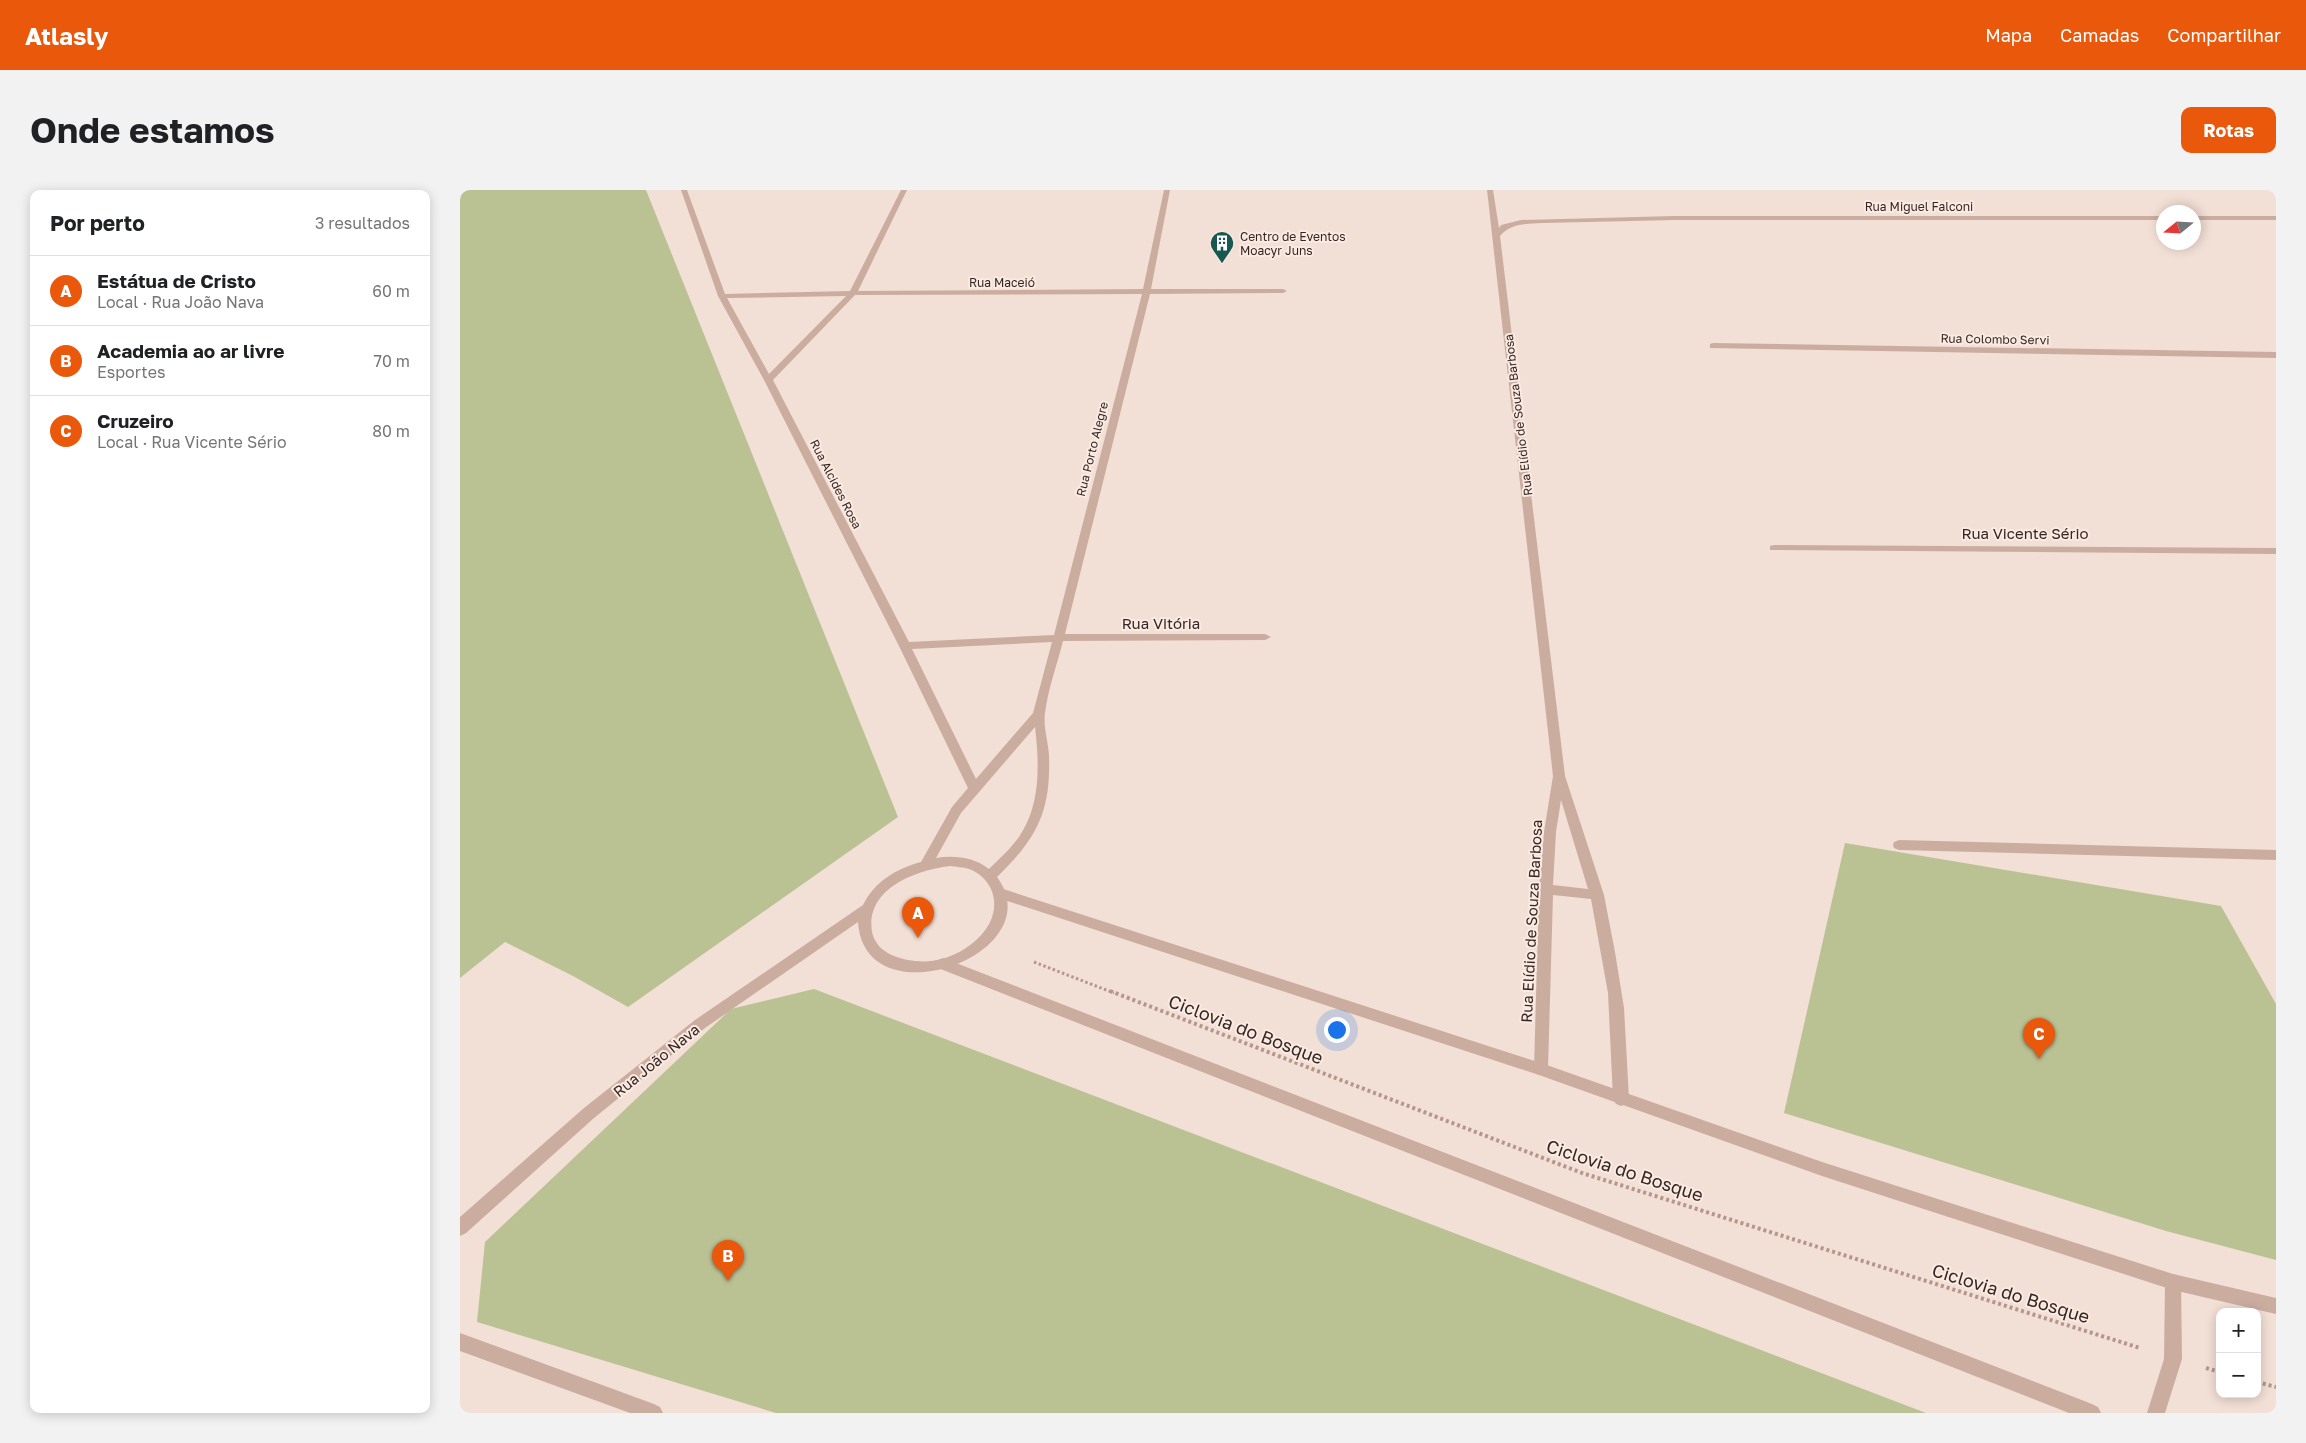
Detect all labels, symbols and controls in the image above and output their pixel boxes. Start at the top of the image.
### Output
text: Atlasly [25,21,108,50]
text: Mapa [1985,24,2032,46]
text: Camadas [2060,24,2139,46]
text: Compartilhar [2167,24,2281,46]
button: Rotas [2181,107,2276,153]
text: Onde estamos [30,109,275,151]
street label: Rua Miguel Falconi [1865,199,1973,214]
north arrow [2156,205,2201,250]
text: Por perto [50,210,145,236]
text: 3 resultados [315,213,410,233]
place label: Centro de Eventos Moacyr Juns [1240,229,1346,258]
building icon: Centro de Eventos Moacyr Juns [1209,230,1235,264]
text: Estátua de Cristo [97,269,256,292]
street label: Rua Maceió [969,275,1035,290]
text: A [60,281,72,301]
text: 60 m [372,281,410,301]
text: Local · Rua João Nava [97,292,264,312]
street label: Rua Colombo Servi [1940,331,2050,347]
street label: Rua Elídio de Souza Barbosa [1501,333,1535,497]
text: Academia ao ar livre [97,339,284,362]
text: B [60,351,72,371]
text: 70 m [373,351,410,371]
text: Esportes [97,362,165,382]
street label: Rua Porto Alegre [1073,400,1111,498]
text: Cruzeiro [97,409,174,432]
text: C [60,421,72,441]
text: 80 m [372,421,410,441]
text: Local · Rua Vicente Sério [97,432,287,452]
street label: Rua Alcides Rosa [807,437,865,531]
street label: Rua Vicente Sério [1962,524,2088,542]
street label: Rua Vitória [1122,614,1200,632]
street label: Rua Elídio de Souza Barbosa [1517,819,1545,1023]
pin: A [902,897,934,938]
street label: Ciclovia do Bosque [1166,989,1326,1069]
your location [1324,1017,1350,1043]
pin: C [2023,1018,2055,1059]
street label: Rua João Nava [609,1020,703,1100]
street label: Ciclovia do Bosque [1544,1134,1706,1206]
pin: B [712,1240,744,1281]
street label: Ciclovia do Bosque [1930,1259,2092,1327]
map controls [2216,1308,2261,1398]
button: + [2216,1308,2261,1353]
button: − [2216,1353,2261,1398]

